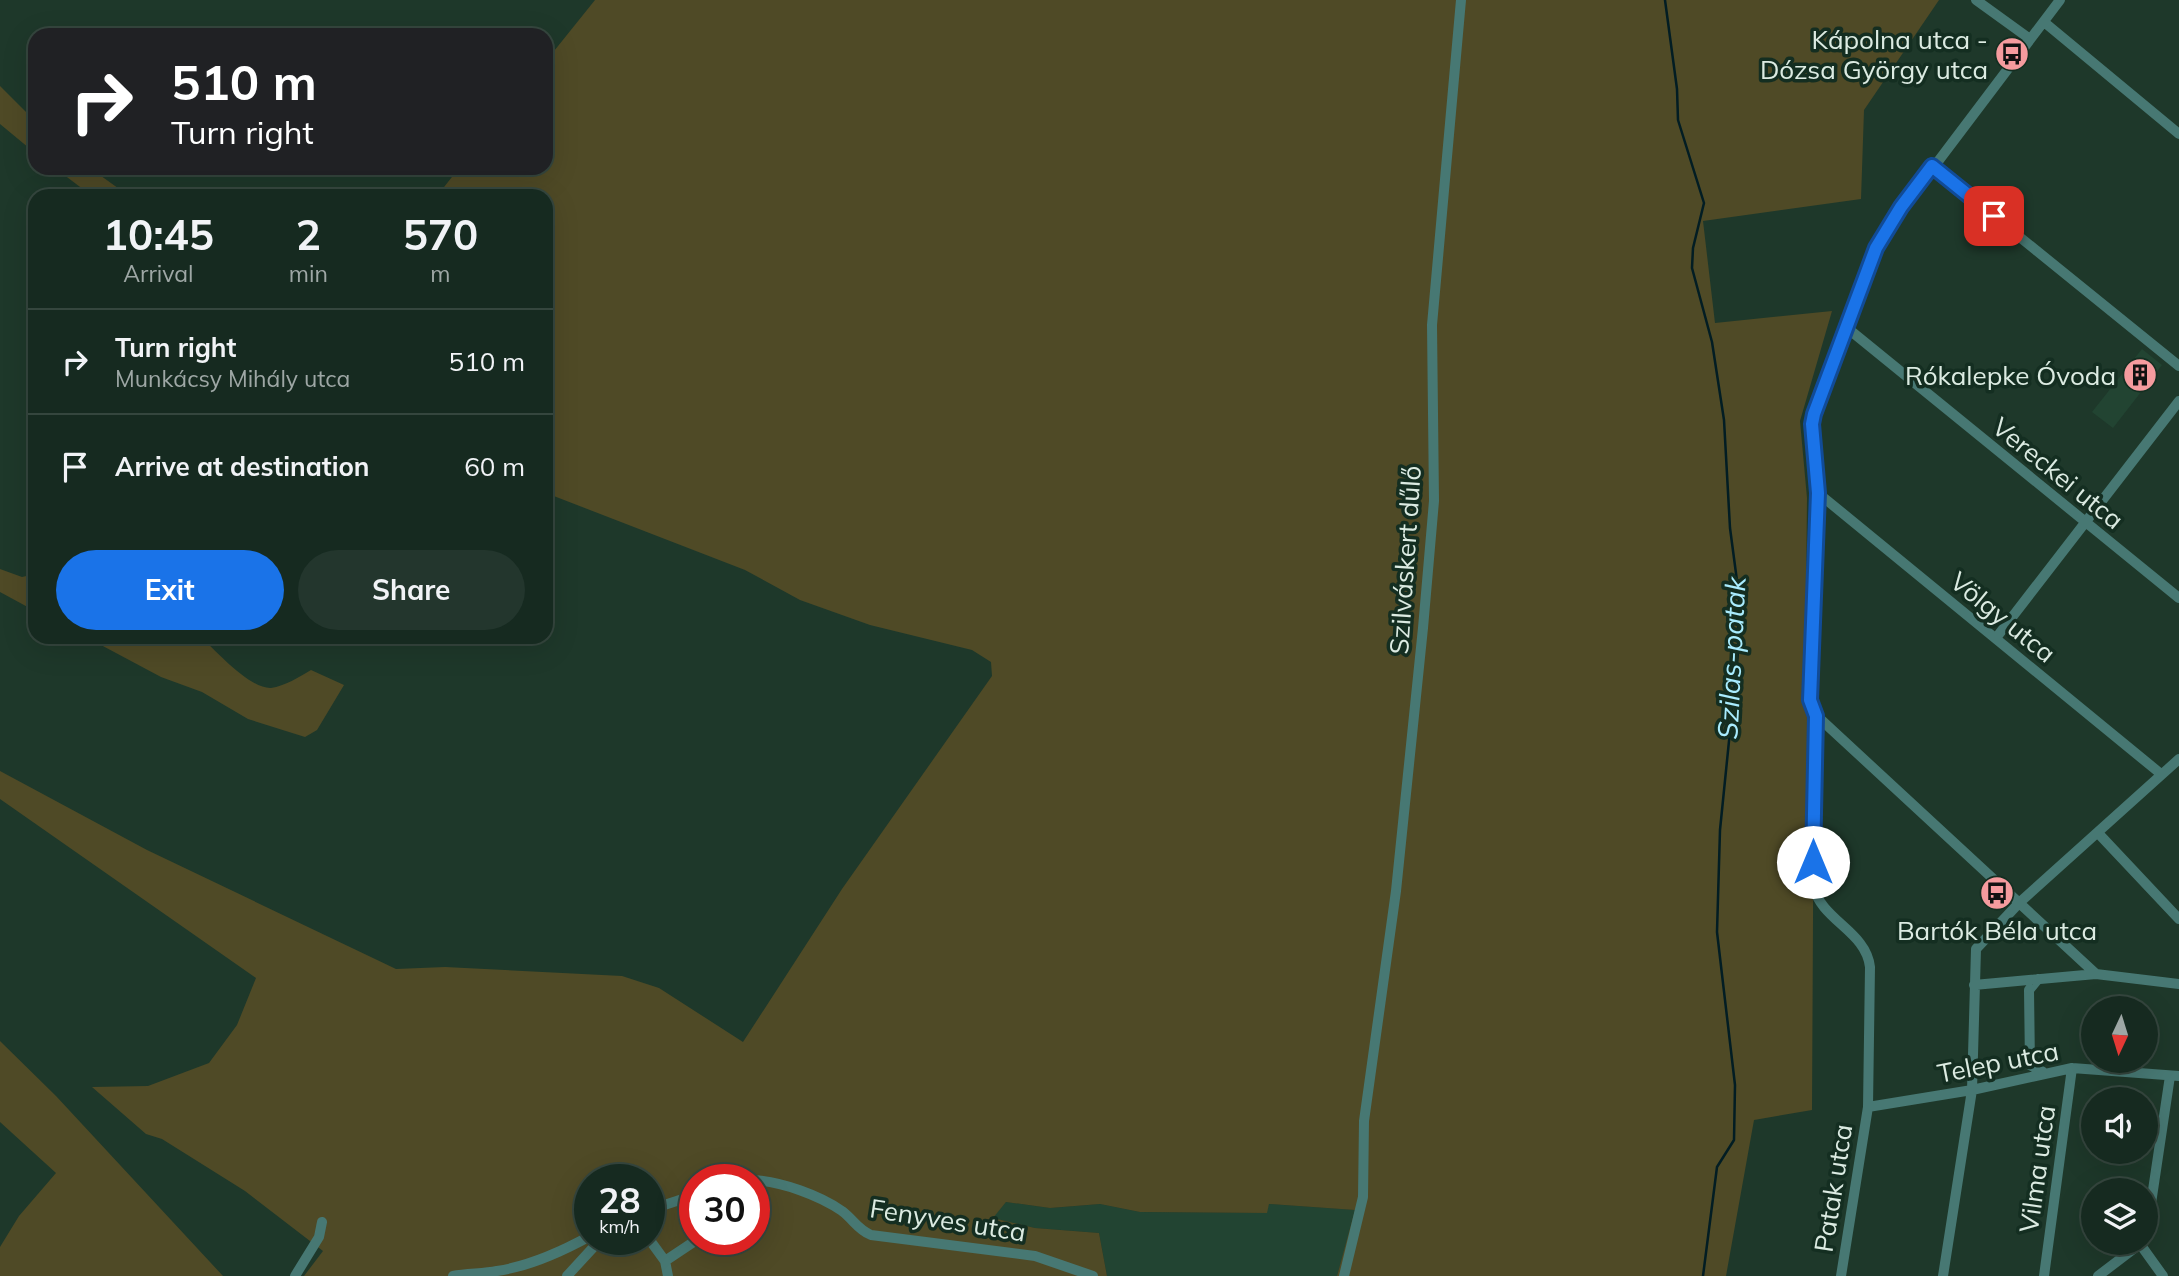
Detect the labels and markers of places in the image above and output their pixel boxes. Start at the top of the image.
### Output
place label: Kápolna utca - Dózsa György utca [1760,23,1988,86]
bus stop icon: Kápolna utca - Dózsa György utca [1993,35,2031,73]
pin [1964,186,2024,246]
building icon: Rókalepke Óvoda [2121,356,2159,394]
place label: Rókalepke Óvoda [1905,359,2116,392]
bus stop icon: Bartók Béla utca [1978,874,2016,912]
place label: Bartók Béla utca [1897,914,2097,947]

